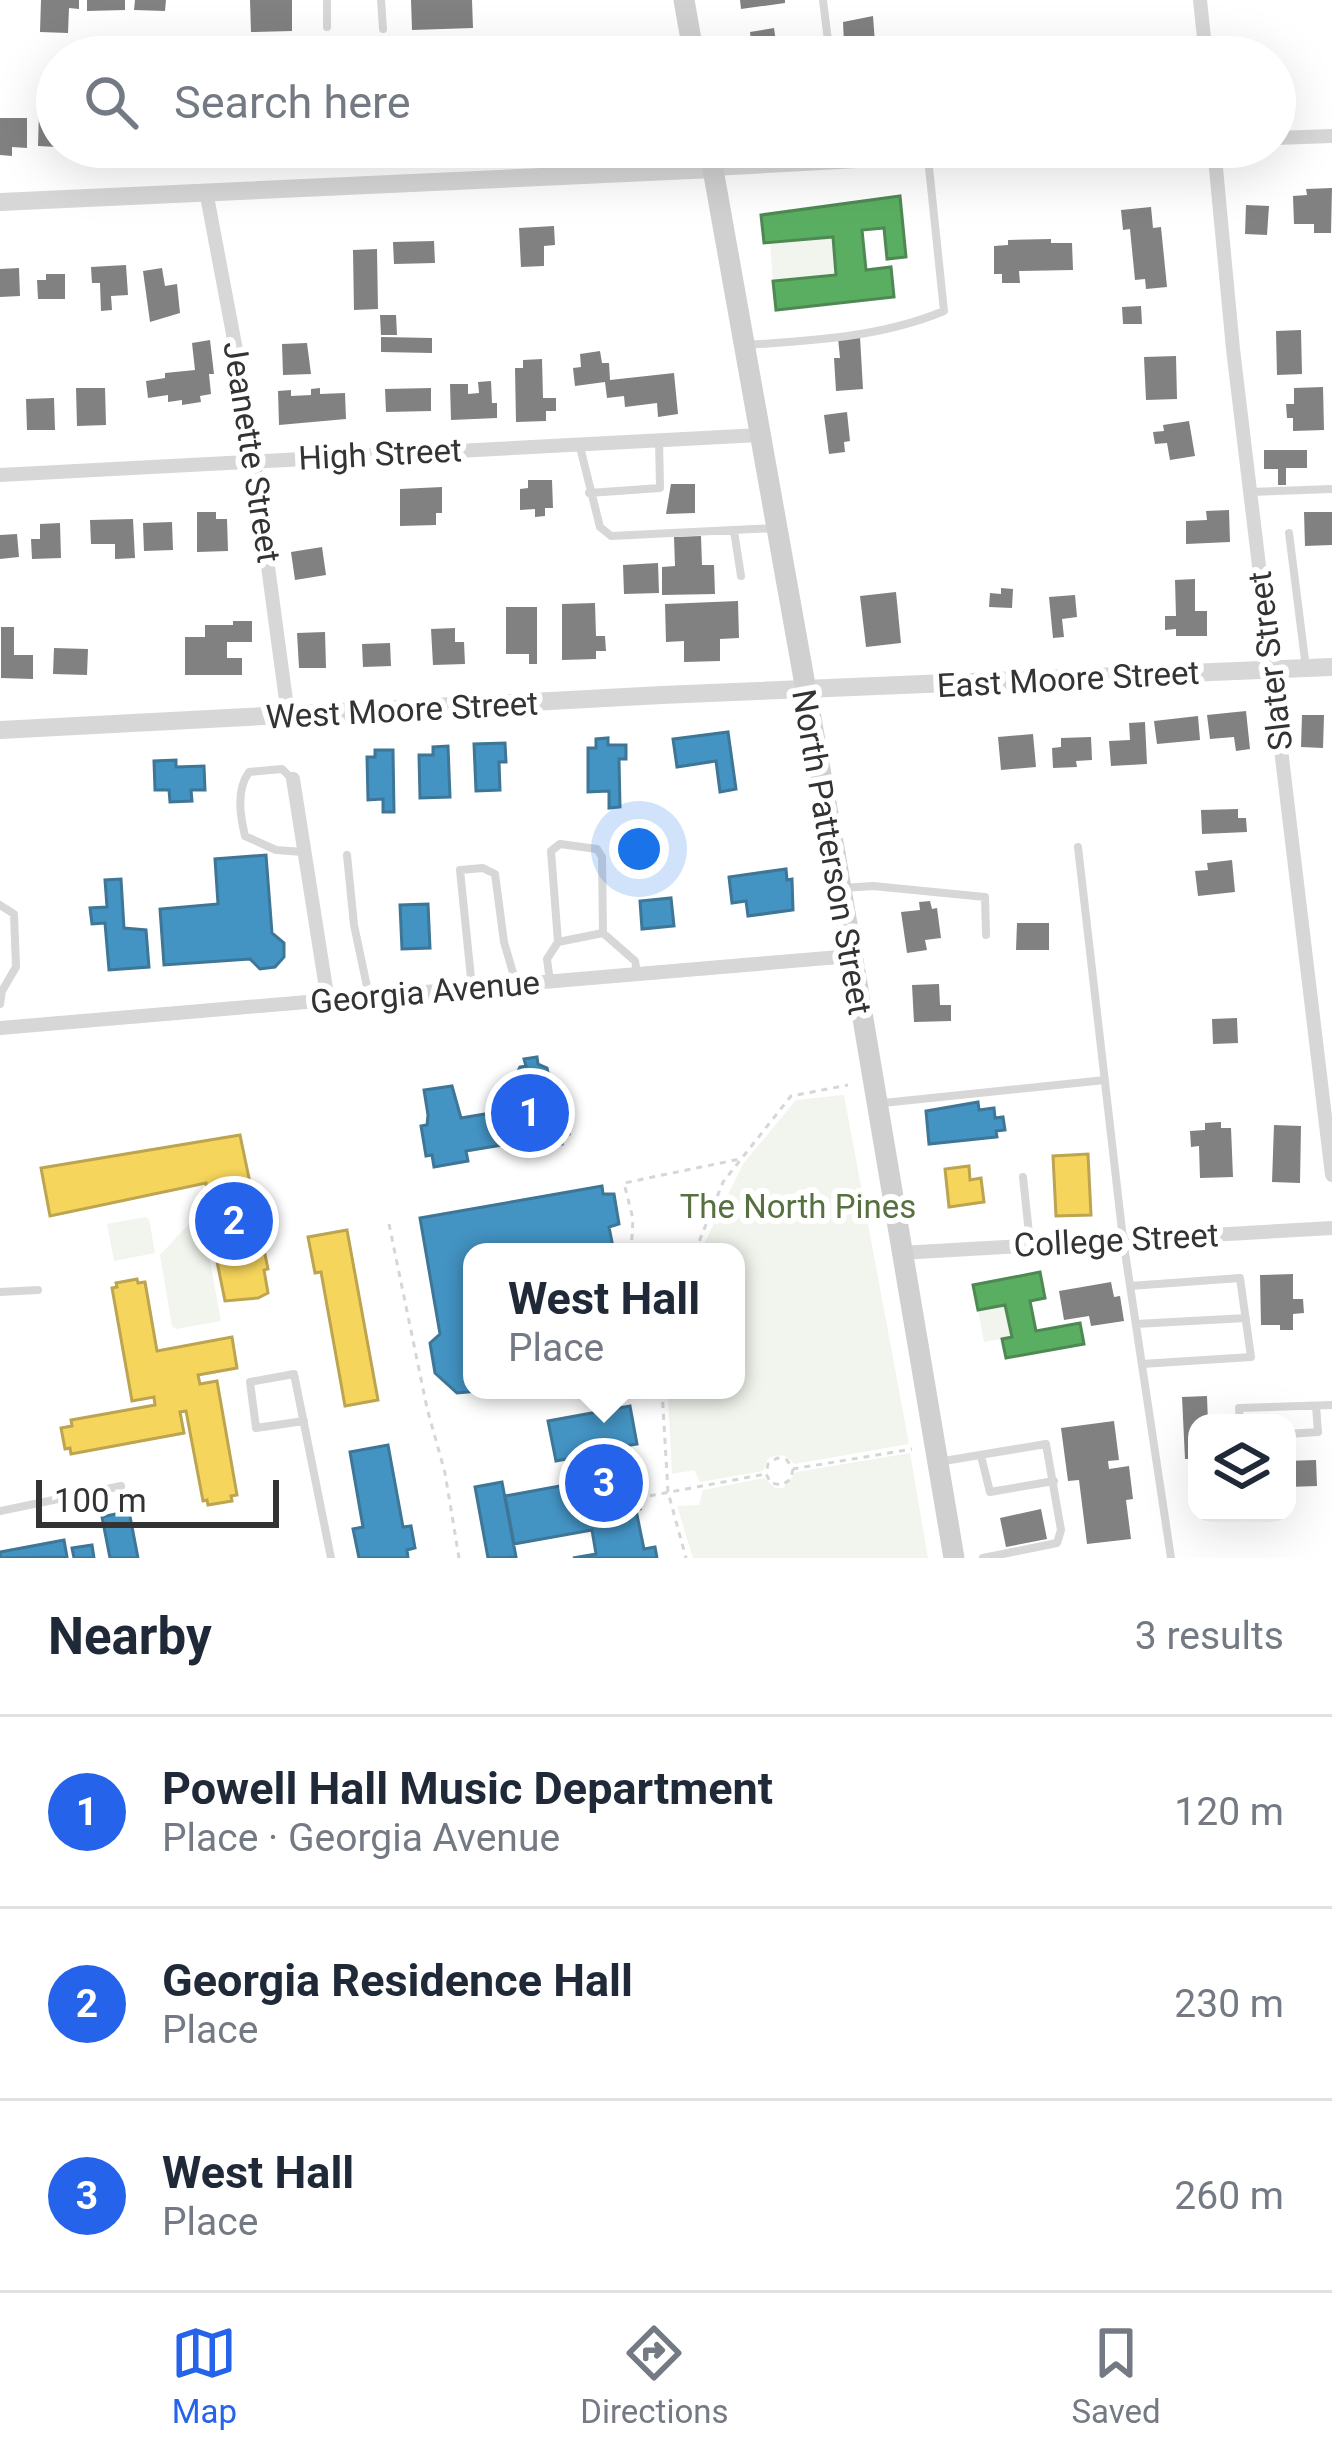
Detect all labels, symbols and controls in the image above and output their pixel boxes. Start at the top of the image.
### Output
search box [36,36,1296,168]
icon: search [78,69,144,135]
text: Search here [174,76,411,129]
street label: Jeanette Street [215,338,289,566]
street label: High Street [297,430,463,478]
street label: Slater Street [1240,569,1300,753]
street label: East Moore Street [936,653,1200,705]
street label: West Moore Street [265,683,539,737]
street label: North Patterson Street [784,686,880,1018]
your location [609,819,669,879]
street label: Georgia Avenue [309,963,541,1021]
pin: 1 [491,1068,569,1158]
pin: 2 [195,1176,273,1266]
park label: The North Pines [680,1187,916,1226]
street label: College Street [1013,1215,1219,1265]
popup [463,1243,745,1399]
text: West Hall [508,1272,700,1325]
text: Place [508,1325,604,1371]
map controls [1188,1414,1296,1522]
button: layers [1188,1414,1296,1522]
pin: 3 [565,1438,643,1528]
scale bar [36,1474,279,1527]
text: 100 m [54,1481,147,1520]
text: Nearby [48,1607,212,1666]
text: 3 results [1135,1613,1284,1659]
text: Powell Hall Music Department [162,1762,773,1815]
text: 1 [76,1789,98,1835]
text: 120 m [1174,1789,1284,1835]
text: Place · Georgia Avenue [162,1815,560,1861]
text: Georgia Residence Hall [162,1954,633,2007]
text: 2 [76,1981,98,2027]
text: 230 m [1174,1981,1284,2027]
text: Place [162,2007,258,2053]
text: West Hall [162,2146,354,2199]
text: 3 [76,2173,98,2219]
text: 260 m [1174,2173,1284,2219]
text: Place [162,2199,258,2245]
tab: Map [171,2320,237,2431]
tab: Directions [580,2320,729,2431]
tab: Saved [1071,2320,1161,2431]

